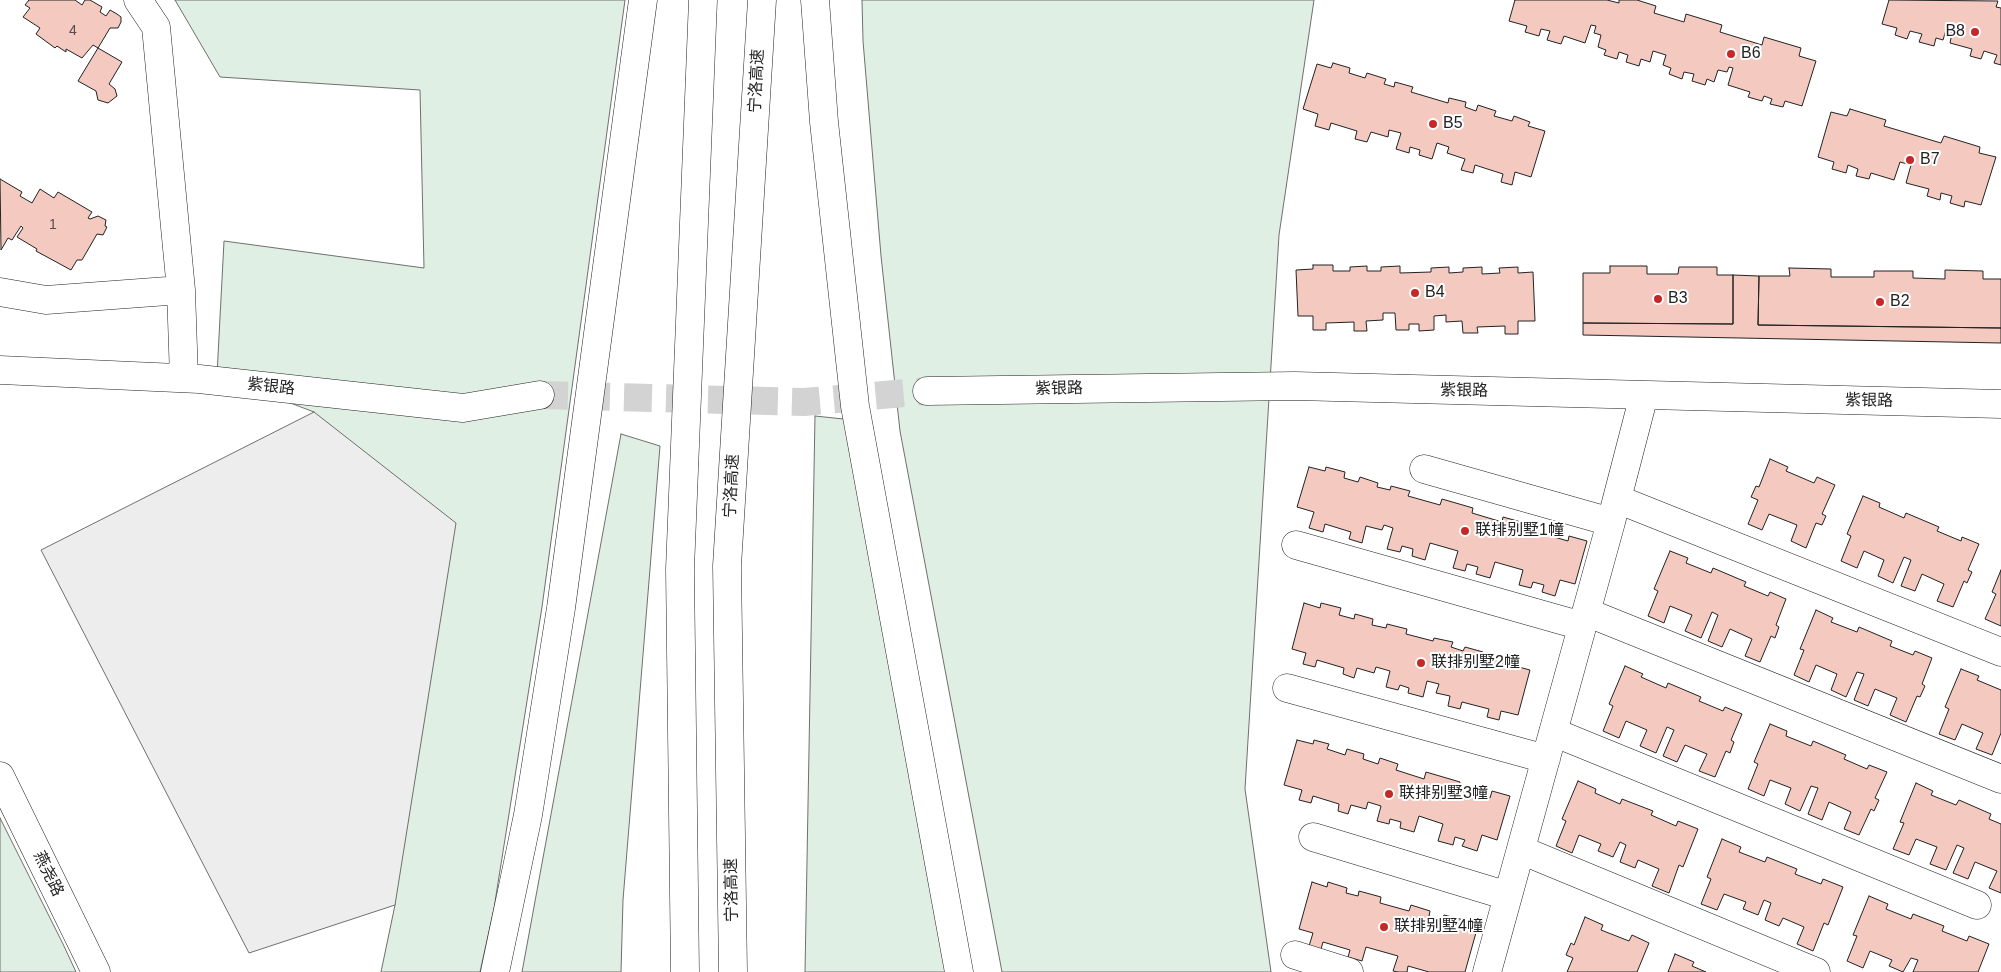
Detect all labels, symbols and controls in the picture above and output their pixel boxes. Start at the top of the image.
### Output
place label: B8 [1945,22,1965,42]
house number: 4 [69,23,77,39]
marker: B8 [1969,26,1981,38]
place label: B6 [1741,44,1761,64]
marker: B6 [1725,48,1737,60]
street label: 宁洛高速 [746,49,768,113]
place label: B5 [1443,114,1463,134]
marker: B5 [1427,118,1439,130]
place label: B7 [1920,150,1940,170]
marker: B7 [1904,154,1916,166]
house number: 1 [49,217,57,233]
place label: B4 [1425,283,1445,303]
marker: B4 [1409,287,1421,299]
place label: B3 [1668,289,1688,309]
place label: B2 [1890,292,1910,312]
marker: B3 [1652,293,1664,305]
marker: B2 [1874,296,1886,308]
street label: 紫银路 [246,375,296,399]
street label: 紫银路 [1035,379,1083,399]
street label: 紫银路 [1440,381,1488,401]
street label: 紫银路 [1845,391,1893,411]
street label: 宁洛高速 [721,454,743,518]
place label: 联排别墅1幢 [1475,521,1564,541]
marker: 联排别墅1幢 [1459,525,1471,537]
place label: 联排别墅2幢 [1431,653,1520,673]
marker: 联排别墅2幢 [1415,657,1427,669]
place label: 联排别墅3幢 [1399,784,1488,804]
marker: 联排别墅3幢 [1383,788,1395,800]
street label: 燕尧路 [29,848,67,900]
street label: 宁洛高速 [722,858,742,922]
place label: 联排别墅4幢 [1394,917,1483,937]
marker: 联排别墅4幢 [1378,921,1390,933]

